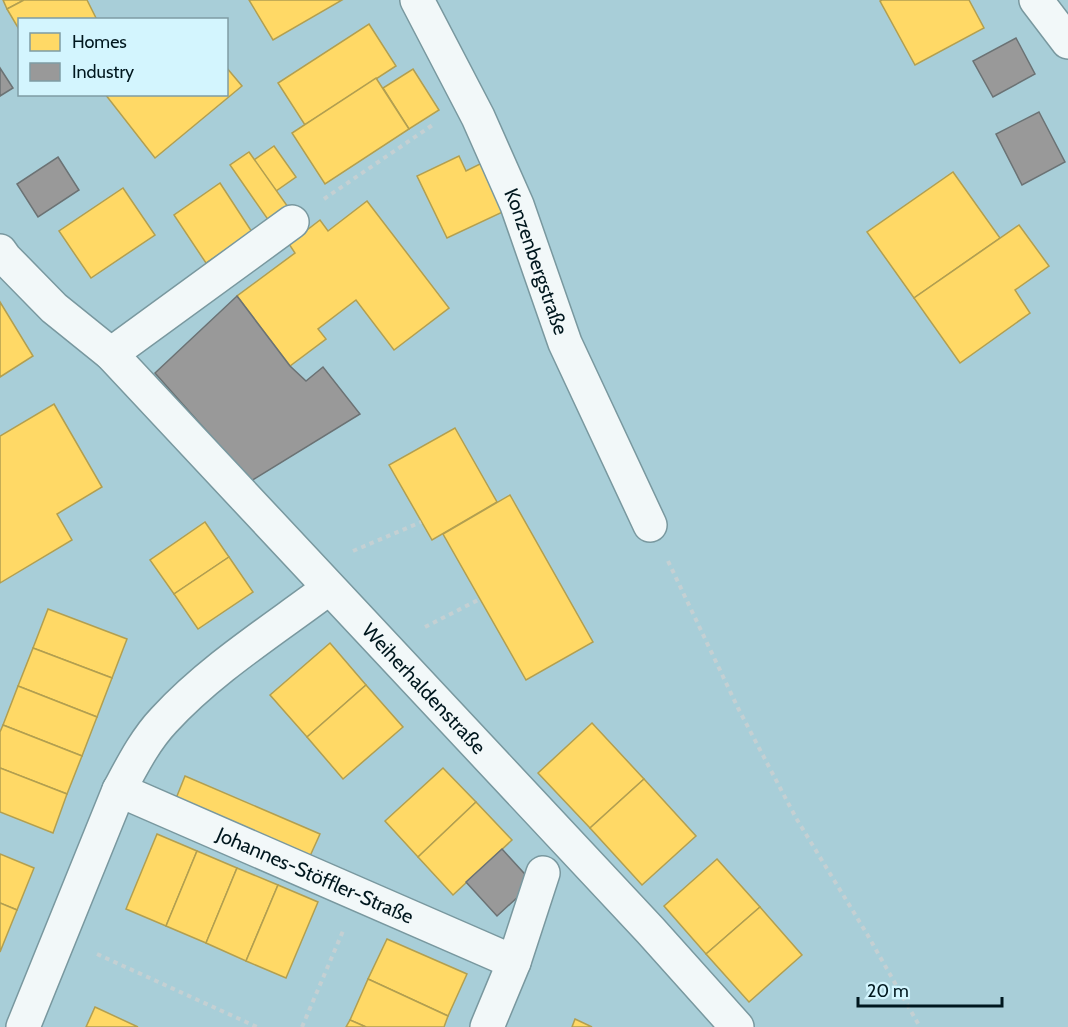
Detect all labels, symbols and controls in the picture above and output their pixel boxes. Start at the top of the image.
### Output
legend [18,18,228,96]
text: Homes [72,31,127,53]
text: Industry [72,61,134,83]
street label: Konzenbergstraße [499,185,573,338]
street label: Weiherhaldenstraße [357,618,491,759]
street label: Johannes-Stöffler-Straße [212,822,417,929]
scale bar [858,970,1002,1008]
text: 20 m [867,980,909,1002]

